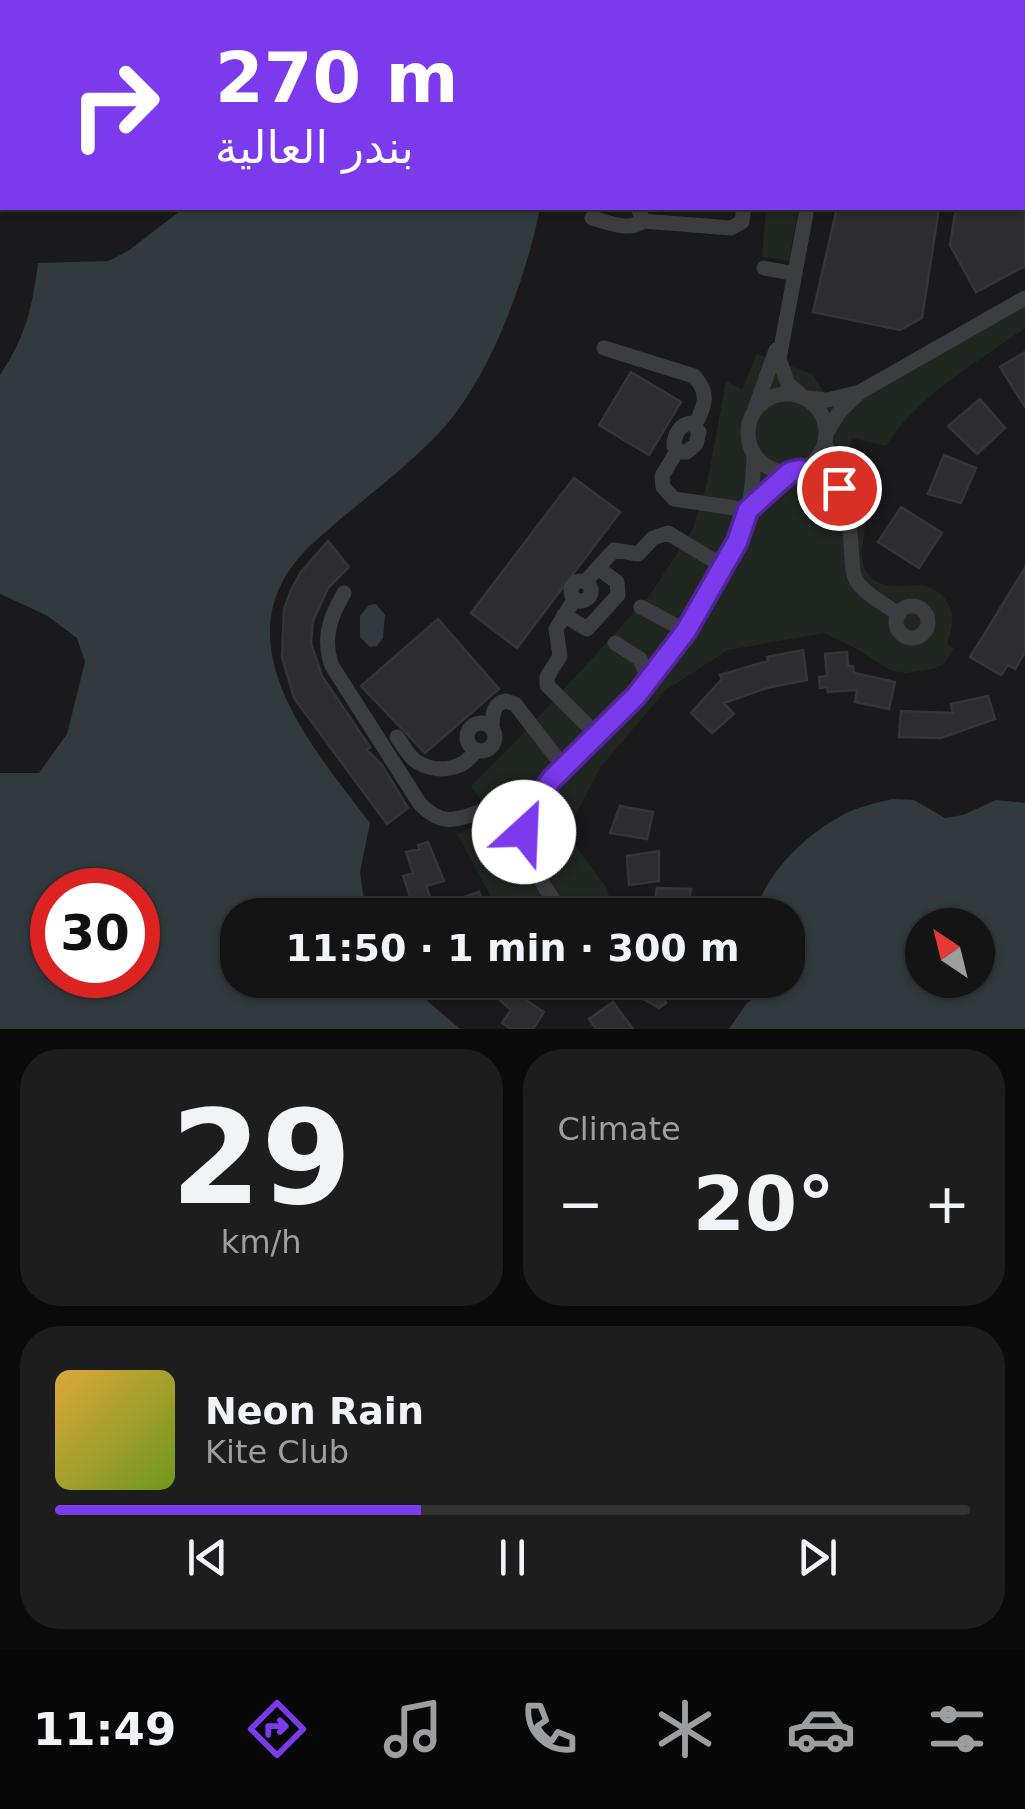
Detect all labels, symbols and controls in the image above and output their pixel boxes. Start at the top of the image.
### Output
text: 270 m [215,37,458,119]
icon: right [50,40,180,170]
text: بندر العالية [215,121,414,174]
pin [797,446,882,531]
icon: arrive [812,461,867,516]
position arrow [472,780,576,884]
speed limit sign: 30 [30,868,160,998]
north arrow [905,908,995,998]
map controls [905,908,995,998]
text: 11:50 · 1 min · 300 m [285,926,740,970]
text: 29 [171,1082,352,1234]
text: Climate [558,1110,681,1148]
text: 20° [693,1160,835,1248]
text: − [558,1172,604,1236]
text: + [924,1172,970,1236]
text: km/h [221,1223,302,1261]
text: Neon Rain [205,1389,424,1433]
text: Kite Club [205,1433,349,1471]
icon: previous [180,1530,235,1585]
icon: pause [485,1530,540,1585]
icon: next [790,1530,845,1585]
icon: directions [242,1694,312,1764]
icon: music [378,1694,448,1764]
icon: phone [514,1694,584,1764]
icon: climate [650,1694,720,1764]
icon: car [786,1694,856,1764]
icon: filters [922,1694,992,1764]
text: 11:49 [33,1703,176,1756]

